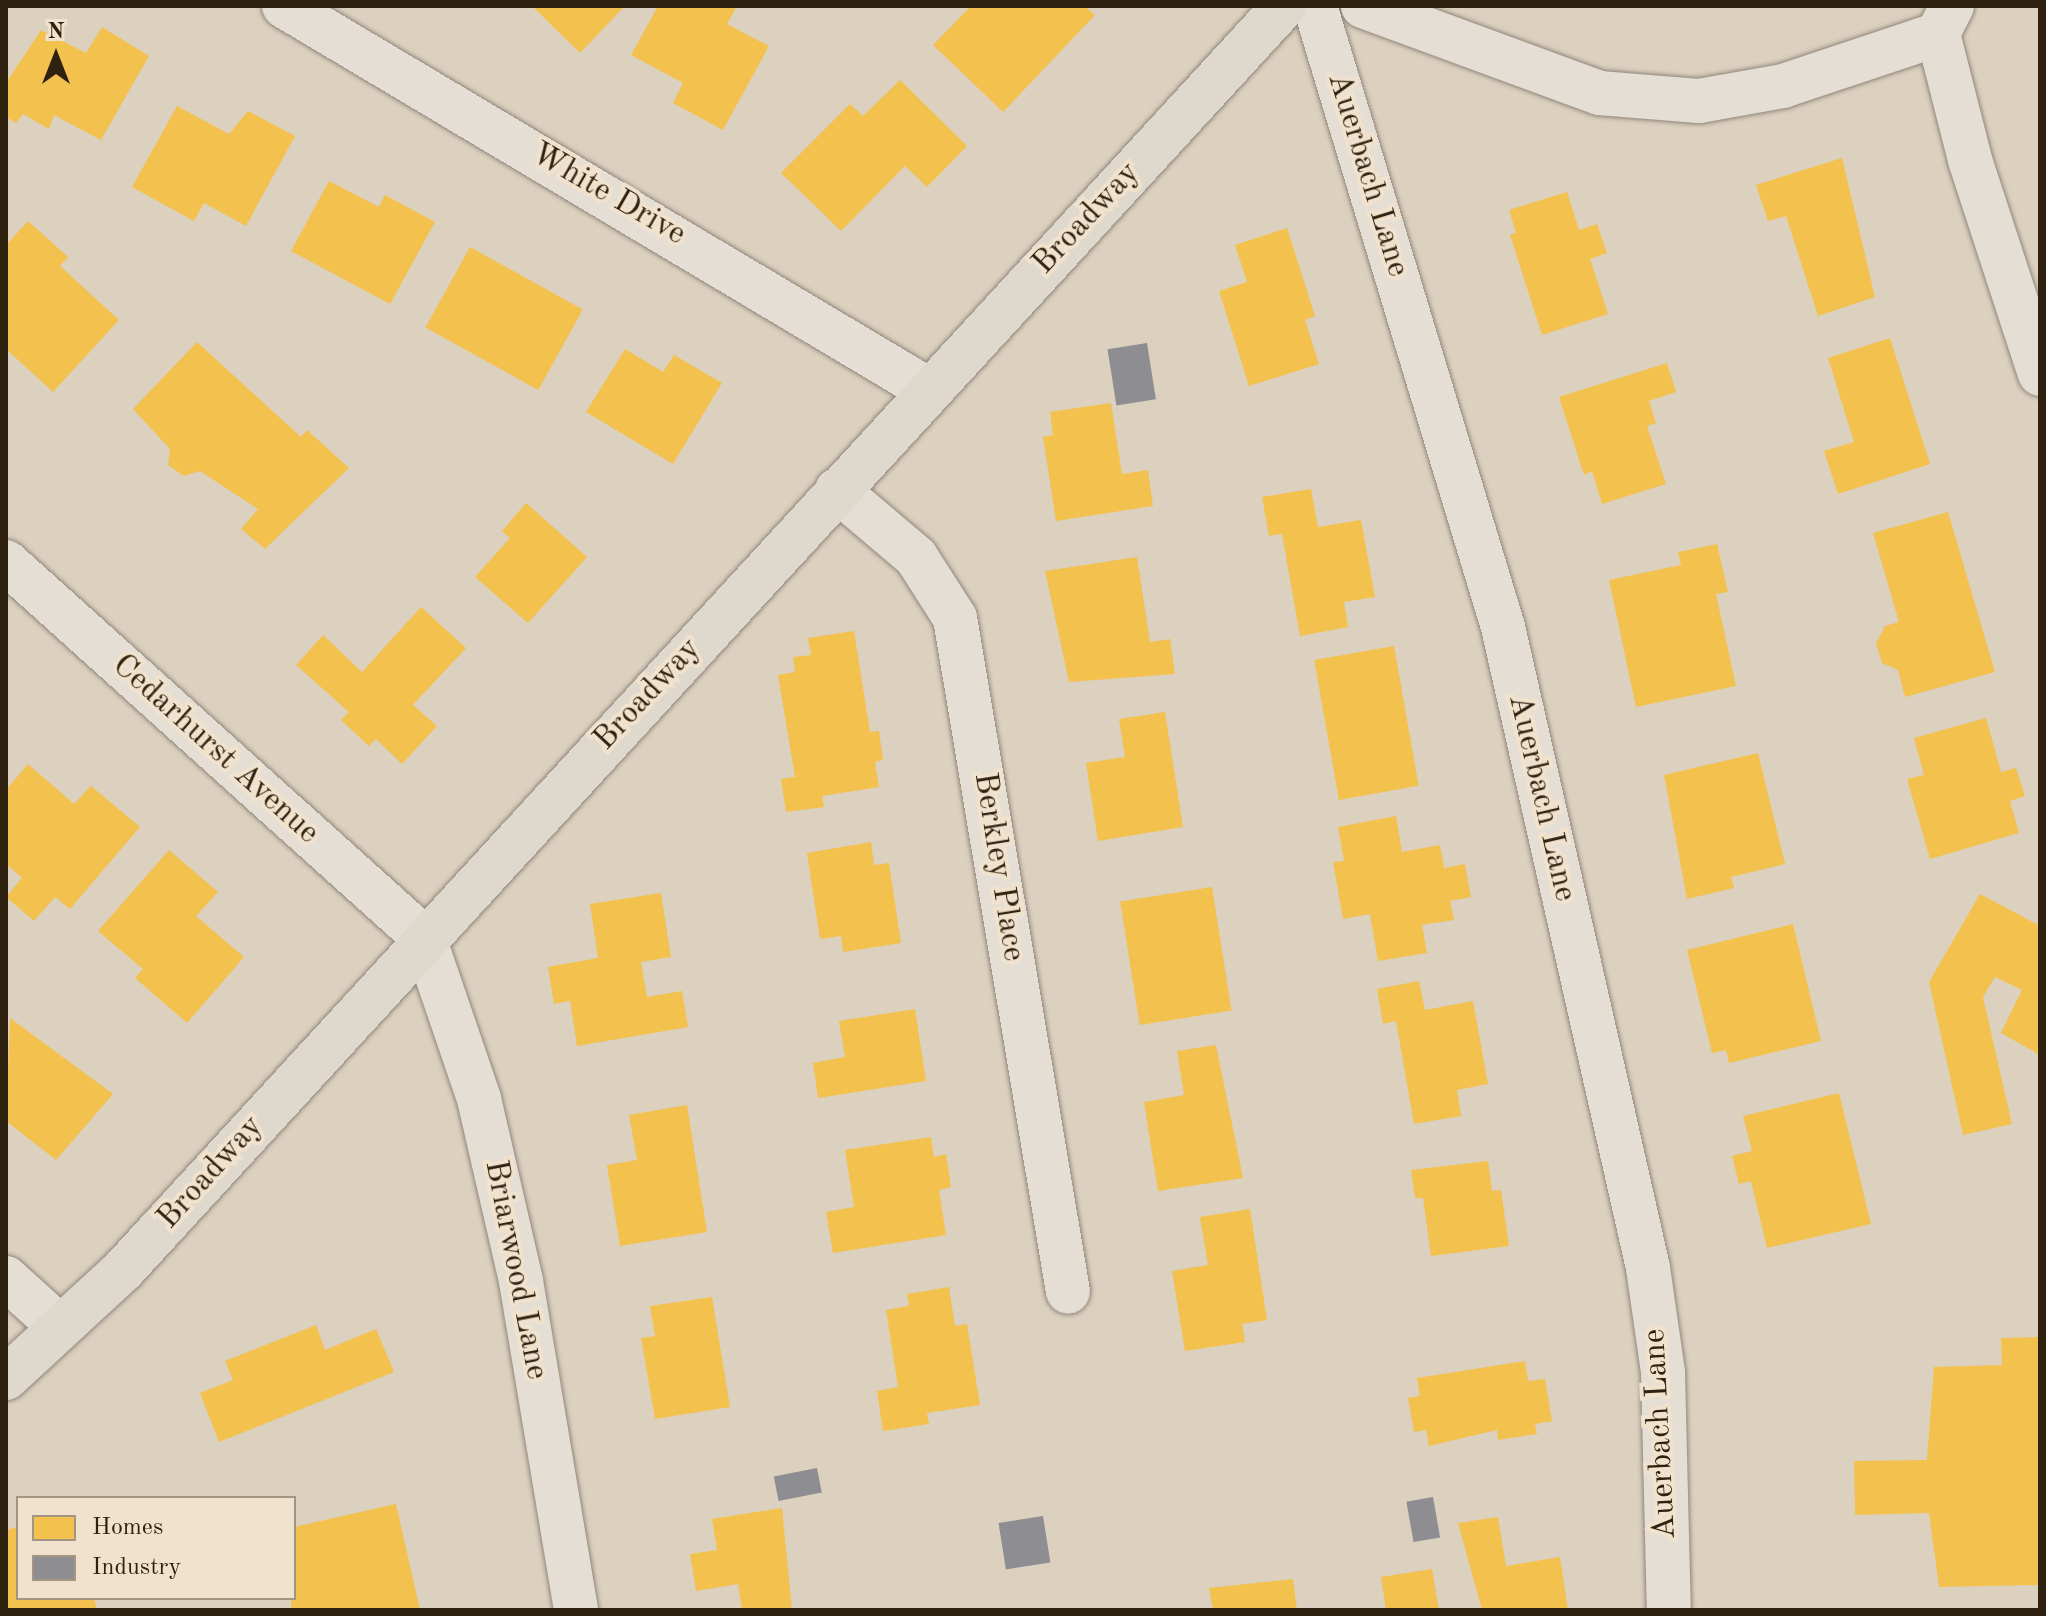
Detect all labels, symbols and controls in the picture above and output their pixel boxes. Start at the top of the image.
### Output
north arrow [16,16,96,96]
text: N [48,21,64,43]
street label: Auerbach Lane [1318,68,1416,282]
street label: White Drive [524,135,692,255]
street label: Broadway [1025,155,1149,283]
street label: Broadway [586,631,710,759]
street label: Cedarhurst Avenue [104,647,326,853]
street label: Auerbach Lane [1499,691,1583,905]
street label: Berkley Place [964,770,1032,964]
street label: Broadway [150,1108,272,1238]
street label: Briarwood Lane [475,1157,555,1383]
street label: Auerbach Lane [1636,1328,1686,1540]
legend [16,1496,296,1600]
text: Homes [92,1516,163,1540]
text: Industry [92,1556,181,1580]

